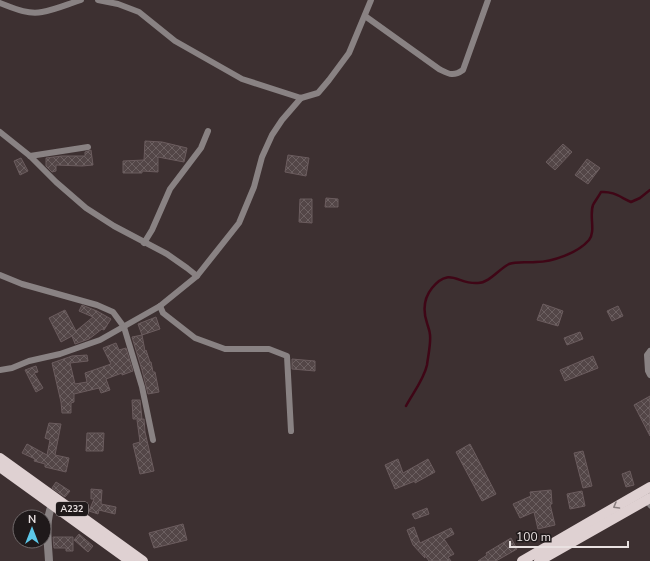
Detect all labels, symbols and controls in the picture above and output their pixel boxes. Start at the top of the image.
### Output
road number: A232 [56,502,88,516]
one-way arrow [613,502,620,509]
north arrow [12,509,52,549]
text: N [28,512,36,527]
scale bar [510,523,628,549]
text: 100 m [516,529,551,545]

